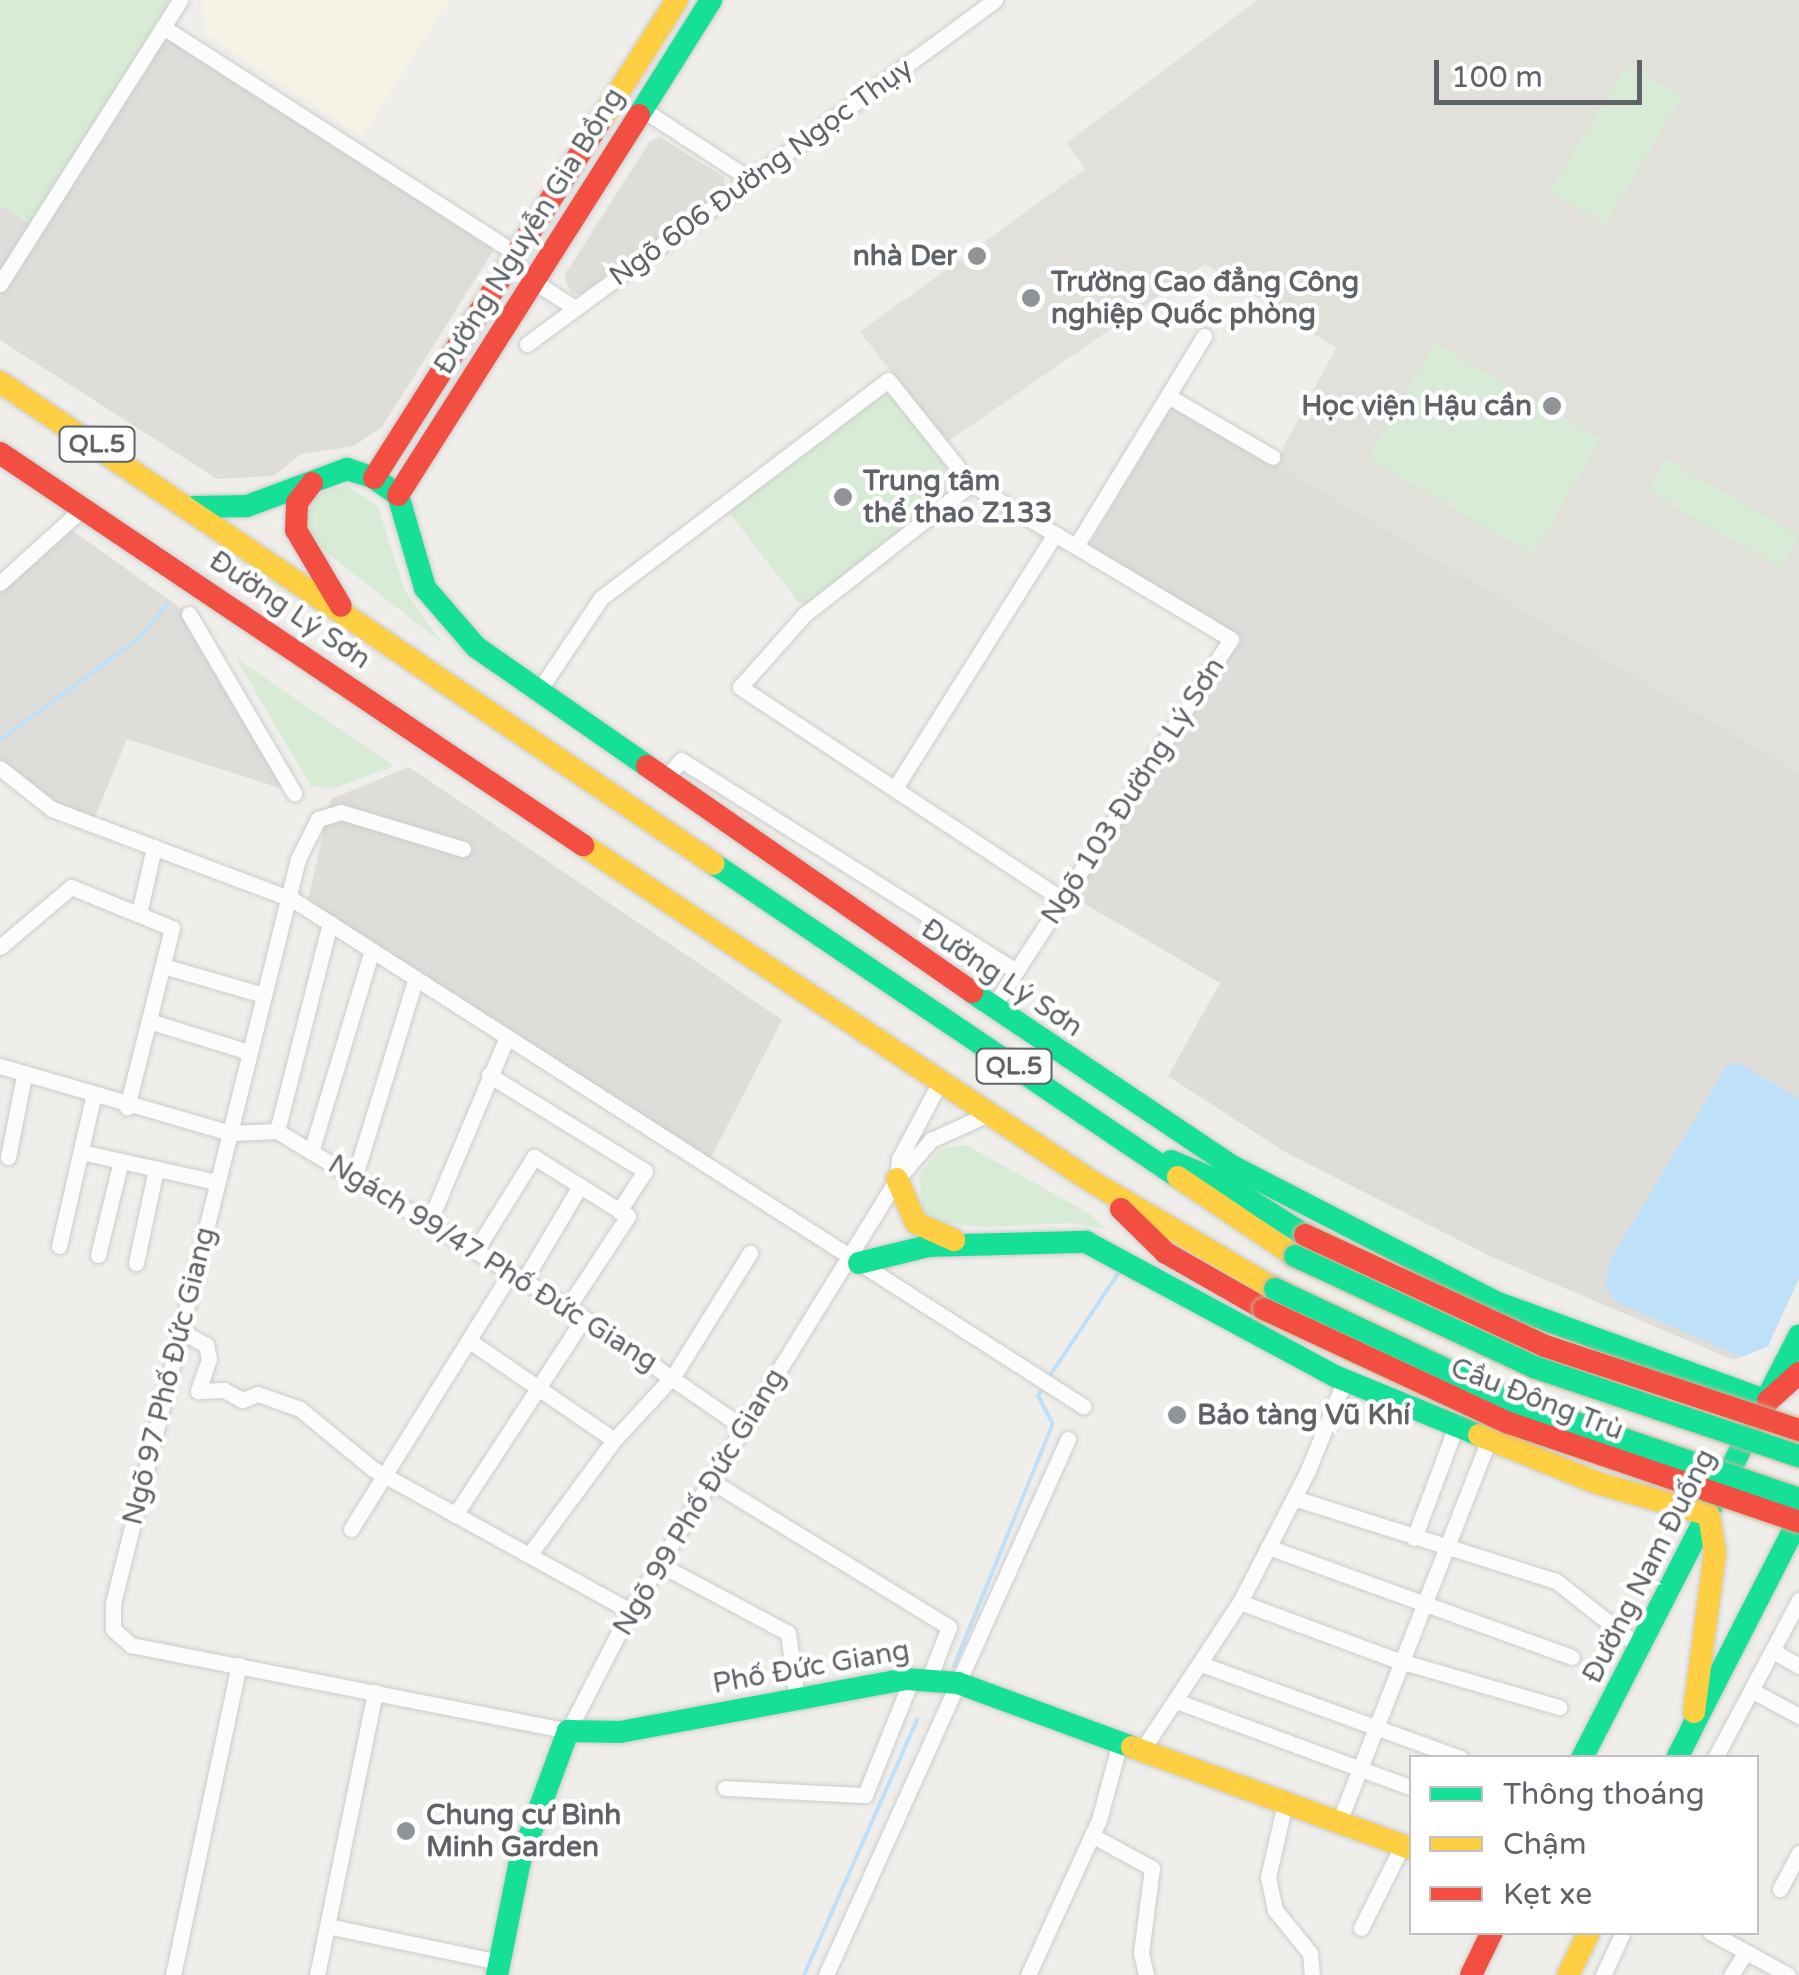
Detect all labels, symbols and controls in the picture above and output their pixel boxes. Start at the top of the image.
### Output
scale bar [1439,40,1646,102]
street label: Ngõ 606 Đường Ngọc Thụy [603,51,919,293]
text: 100 m [1451,59,1543,96]
street label: Đường Nguyễn Gia Bồng [427,82,631,380]
place label: nhà Der [853,239,957,273]
marker: nhà Der [966,245,988,267]
place label: Trường Cao đẳng Công nghiệp Quốc phòng [1051,265,1359,331]
marker: Trường Cao đẳng Công nghiệp Quốc phòng [1020,287,1042,309]
place label: Học viện Hậu cần [1301,389,1532,423]
marker: Học viện Hậu cần [1541,395,1563,417]
road number: QL.5 [57,424,137,464]
place label: Trung tâm thể thao Z133 [863,464,1052,530]
marker: Trung tâm thể thao Z133 [832,486,854,508]
street label: Đường Lý Sơn [203,544,377,676]
street label: Ngõ 103 Đường Lý Sơn [1034,651,1232,931]
street label: Đường Lý Sơn [915,912,1089,1044]
road number: QL.5 [974,1046,1054,1086]
street label: Ngách 99/47 Phố Đức Giang [322,1147,664,1379]
street label: Ngõ 97 Phố Đức Giang [116,1224,222,1528]
street label: Cầu Đông Trù [1446,1351,1628,1447]
street label: Ngõ 99 Phố Đức Giang [606,1362,792,1642]
place label: Bảo tàng Vũ Khí [1197,1398,1410,1432]
marker: Bảo tàng Vũ Khí [1166,1404,1188,1426]
street label: Đường Nam Đuống [1575,1443,1723,1689]
street label: Phố Đức Giang [710,1633,912,1701]
legend [1409,1755,1759,1935]
text: Thông thoáng [1503,1776,1705,1813]
place label: Chung cư Bình Minh Garden [426,1798,621,1864]
marker: Chung cư Bình Minh Garden [395,1820,417,1842]
text: Chậm [1503,1826,1587,1863]
text: Kẹt xe [1503,1876,1592,1913]

